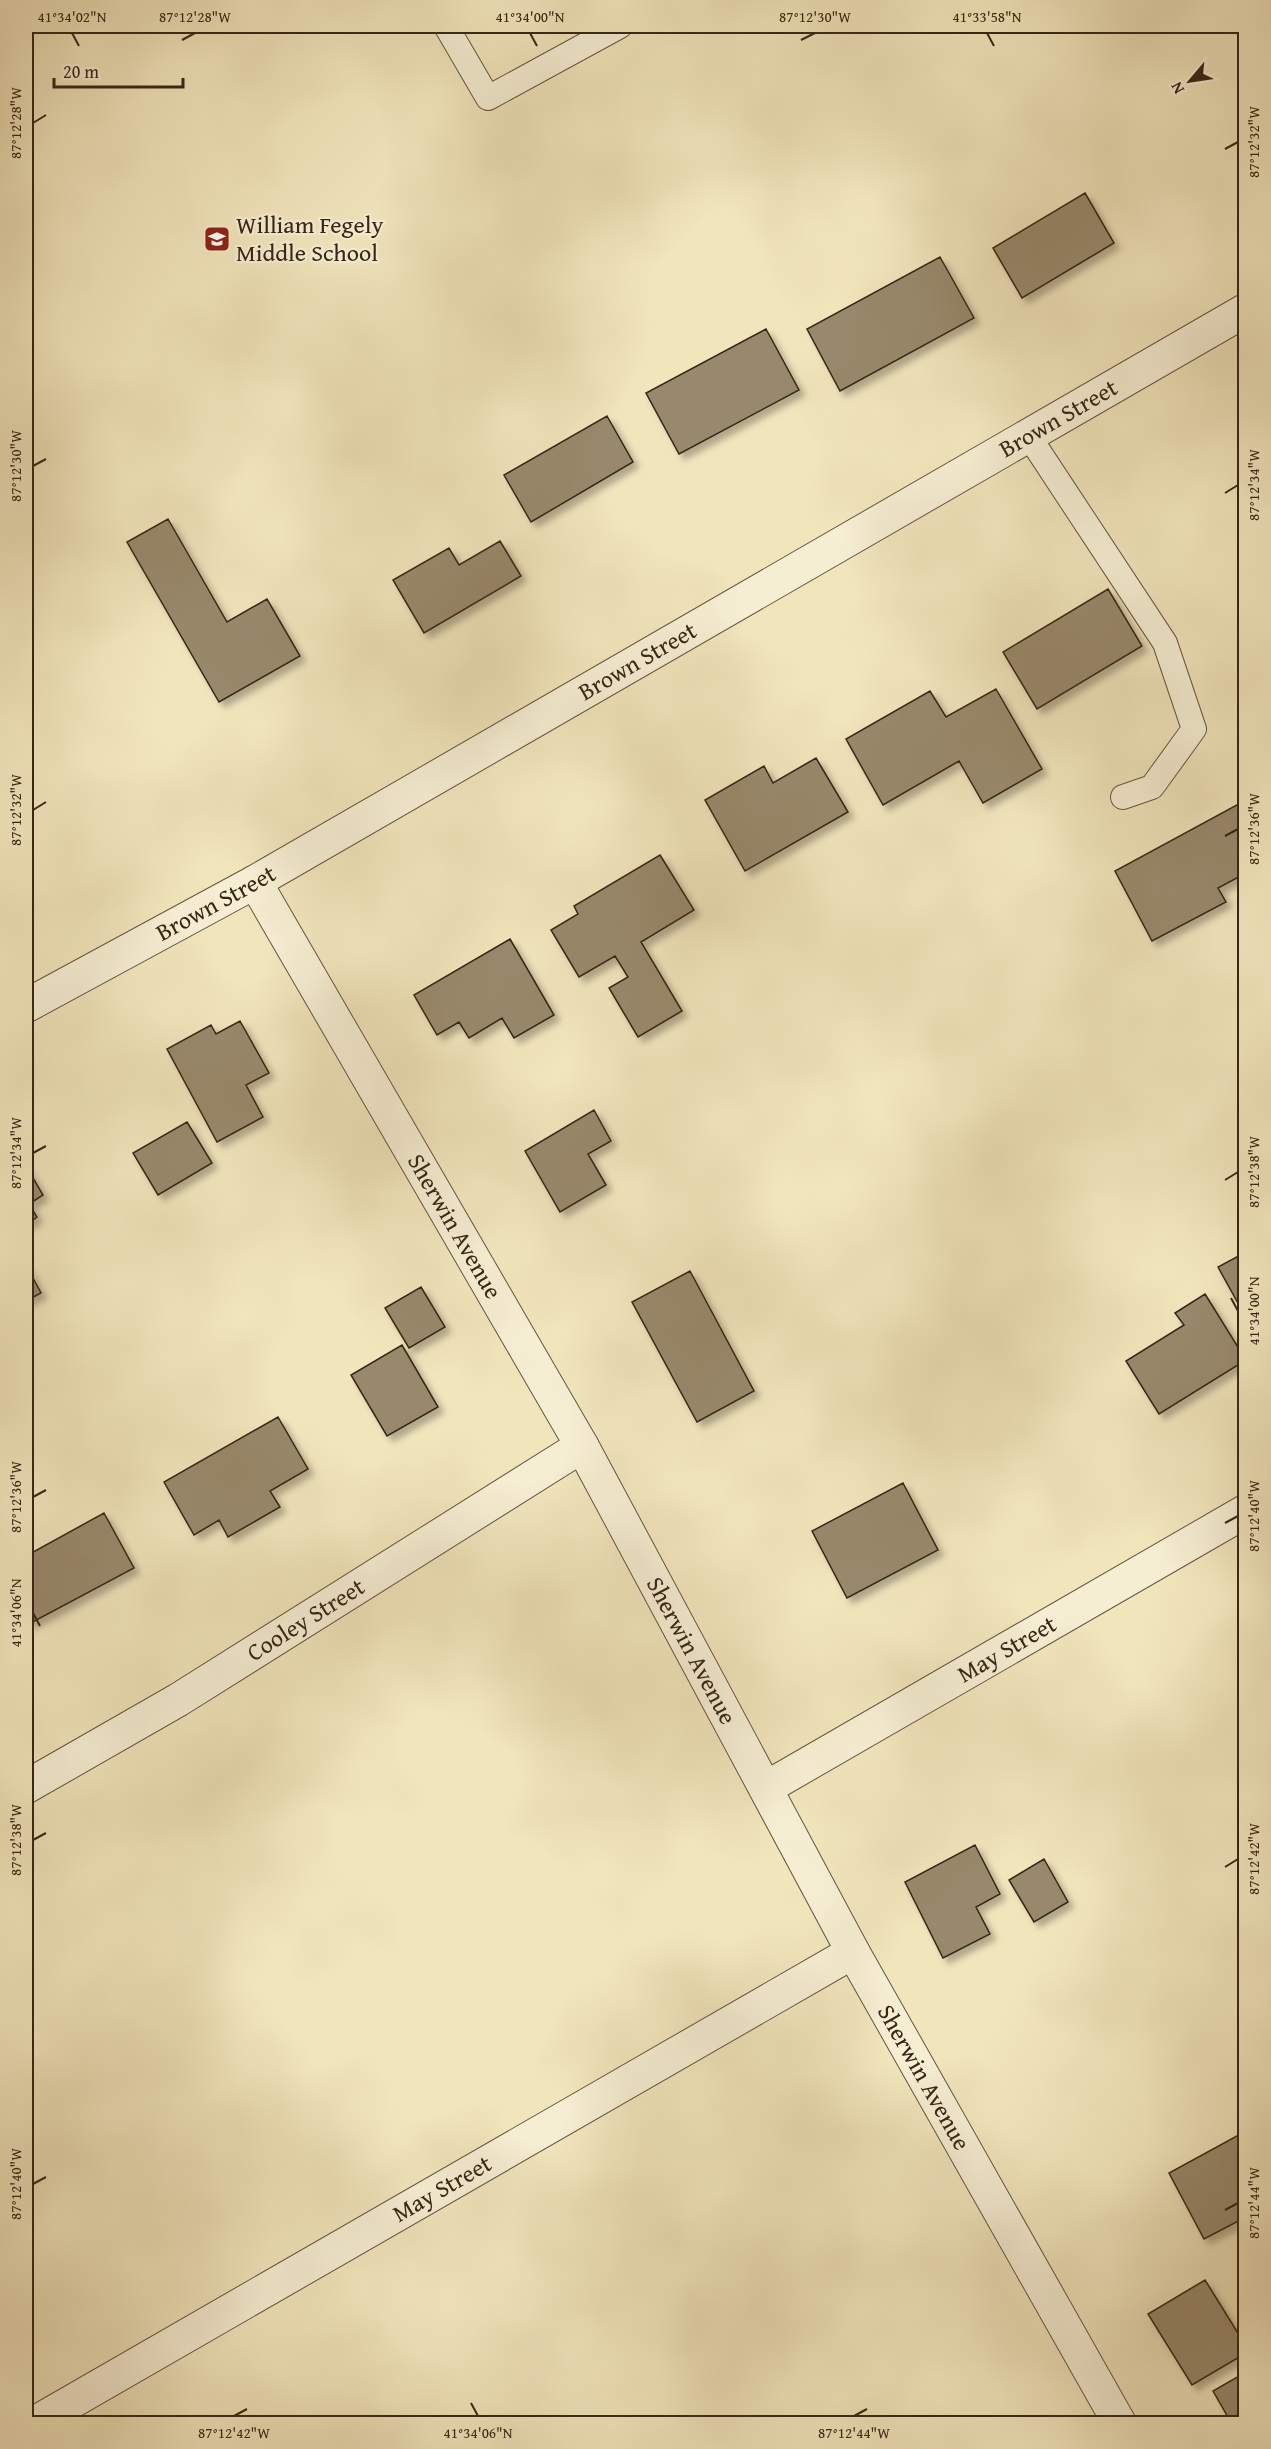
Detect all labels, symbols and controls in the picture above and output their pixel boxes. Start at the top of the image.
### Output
text: 41°34'02"N [38,6,107,27]
text: 87°12'28"W [159,6,231,27]
text: 41°34'00"N [496,6,565,27]
text: 87°12'30"W [779,6,851,27]
text: 41°33'58"N [953,6,1022,27]
scale bar [54,51,183,89]
north arrow [1160,51,1220,111]
text: 20 m [63,58,99,85]
text: N [1164,78,1190,99]
text: 87°12'28"W [5,87,26,159]
text: 87°12'32"W [1243,106,1264,178]
place label: William Fegely Middle School [236,207,384,270]
school or university icon: William Fegely Middle School [202,224,232,254]
street label: Brown Street [992,370,1124,466]
text: 87°12'30"W [5,430,26,502]
text: 87°12'34"W [1243,449,1264,521]
street label: Brown Street [571,613,703,709]
text: 87°12'32"W [5,774,26,846]
text: 87°12'36"W [1243,793,1264,865]
street label: Brown Street [150,855,282,949]
text: 87°12'34"W [5,1117,26,1189]
text: 87°12'38"W [1243,1136,1264,1208]
street label: Sherwin Avenue [399,1147,511,1305]
text: 41°34'00"N [1243,1276,1264,1345]
text: 87°12'36"W [5,1461,26,1533]
text: 87°12'40"W [1243,1480,1264,1552]
street label: Cooley Street [240,1569,372,1670]
street label: Sherwin Avenue [638,1570,746,1730]
text: 41°34'06"N [5,1578,26,1647]
street label: May Street [951,1606,1063,1691]
text: 87°12'38"W [5,1804,26,1876]
text: 87°12'42"W [1243,1823,1264,1895]
street label: Sherwin Avenue [869,1998,980,2157]
street label: May Street [386,2145,498,2230]
text: 87°12'40"W [5,2148,26,2220]
text: 87°12'44"W [1243,2167,1264,2239]
text: 87°12'42"W [198,2422,270,2443]
text: 41°34'06"N [444,2422,513,2443]
text: 87°12'44"W [818,2422,890,2443]

